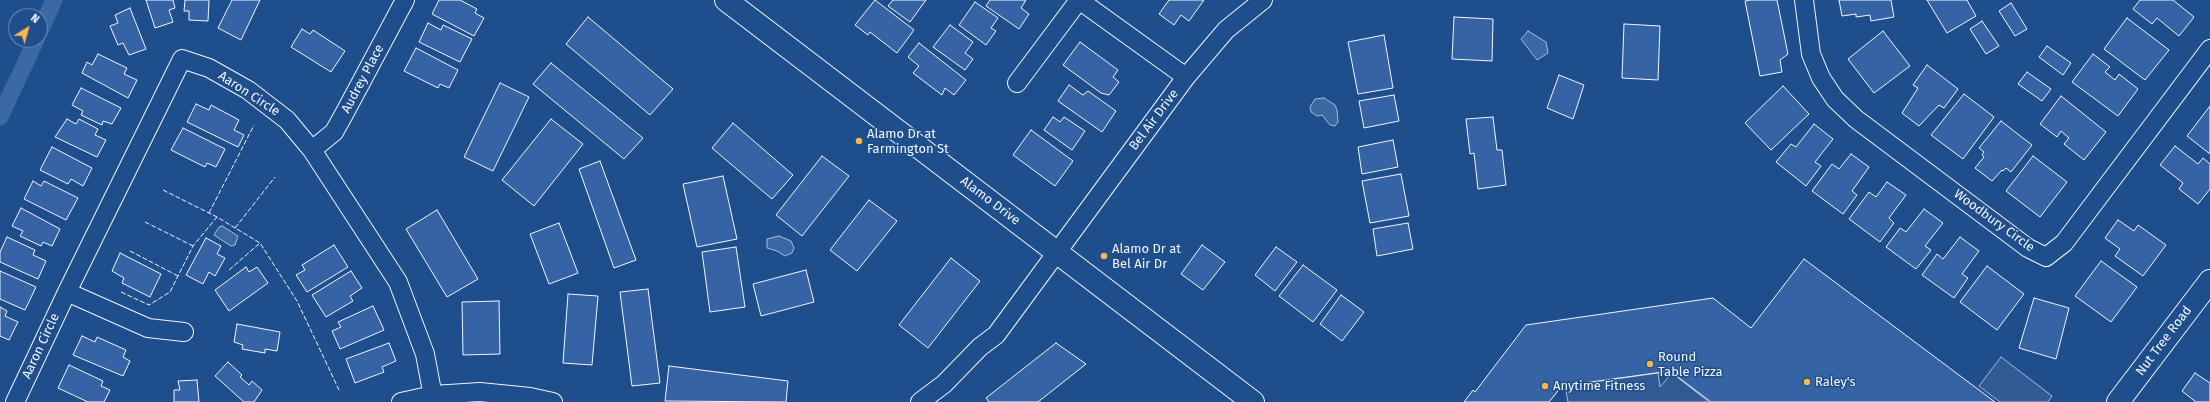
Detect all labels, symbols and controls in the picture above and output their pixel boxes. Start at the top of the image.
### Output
north arrow [8,8,48,48]
text: N [28,11,42,26]
street label: Audrey Place [338,42,388,116]
street label: Aaron Circle [215,68,283,120]
street label: Bel Air Drive [1126,86,1182,154]
place label: Alamo Dr at Farmington St [867,126,949,157]
marker: Alamo Dr at Farmington St [854,136,864,146]
street label: Alamo Drive [957,173,1023,229]
street label: Woodbury Circle [1950,186,2038,256]
place label: Alamo Dr at Bel Air Dr [1112,241,1181,272]
marker: Alamo Dr at Bel Air Dr [1099,251,1109,261]
street label: Nut Tree Road [2133,303,2195,379]
street label: Aaron Circle [19,311,63,381]
place label: Round Table Pizza [1658,349,1723,380]
marker: Round Table Pizza [1645,359,1655,369]
place label: Raley's [1815,374,1856,390]
marker: Raley's [1802,377,1812,387]
place label: Anytime Fitness [1553,378,1645,394]
marker: Anytime Fitness [1540,381,1550,391]

